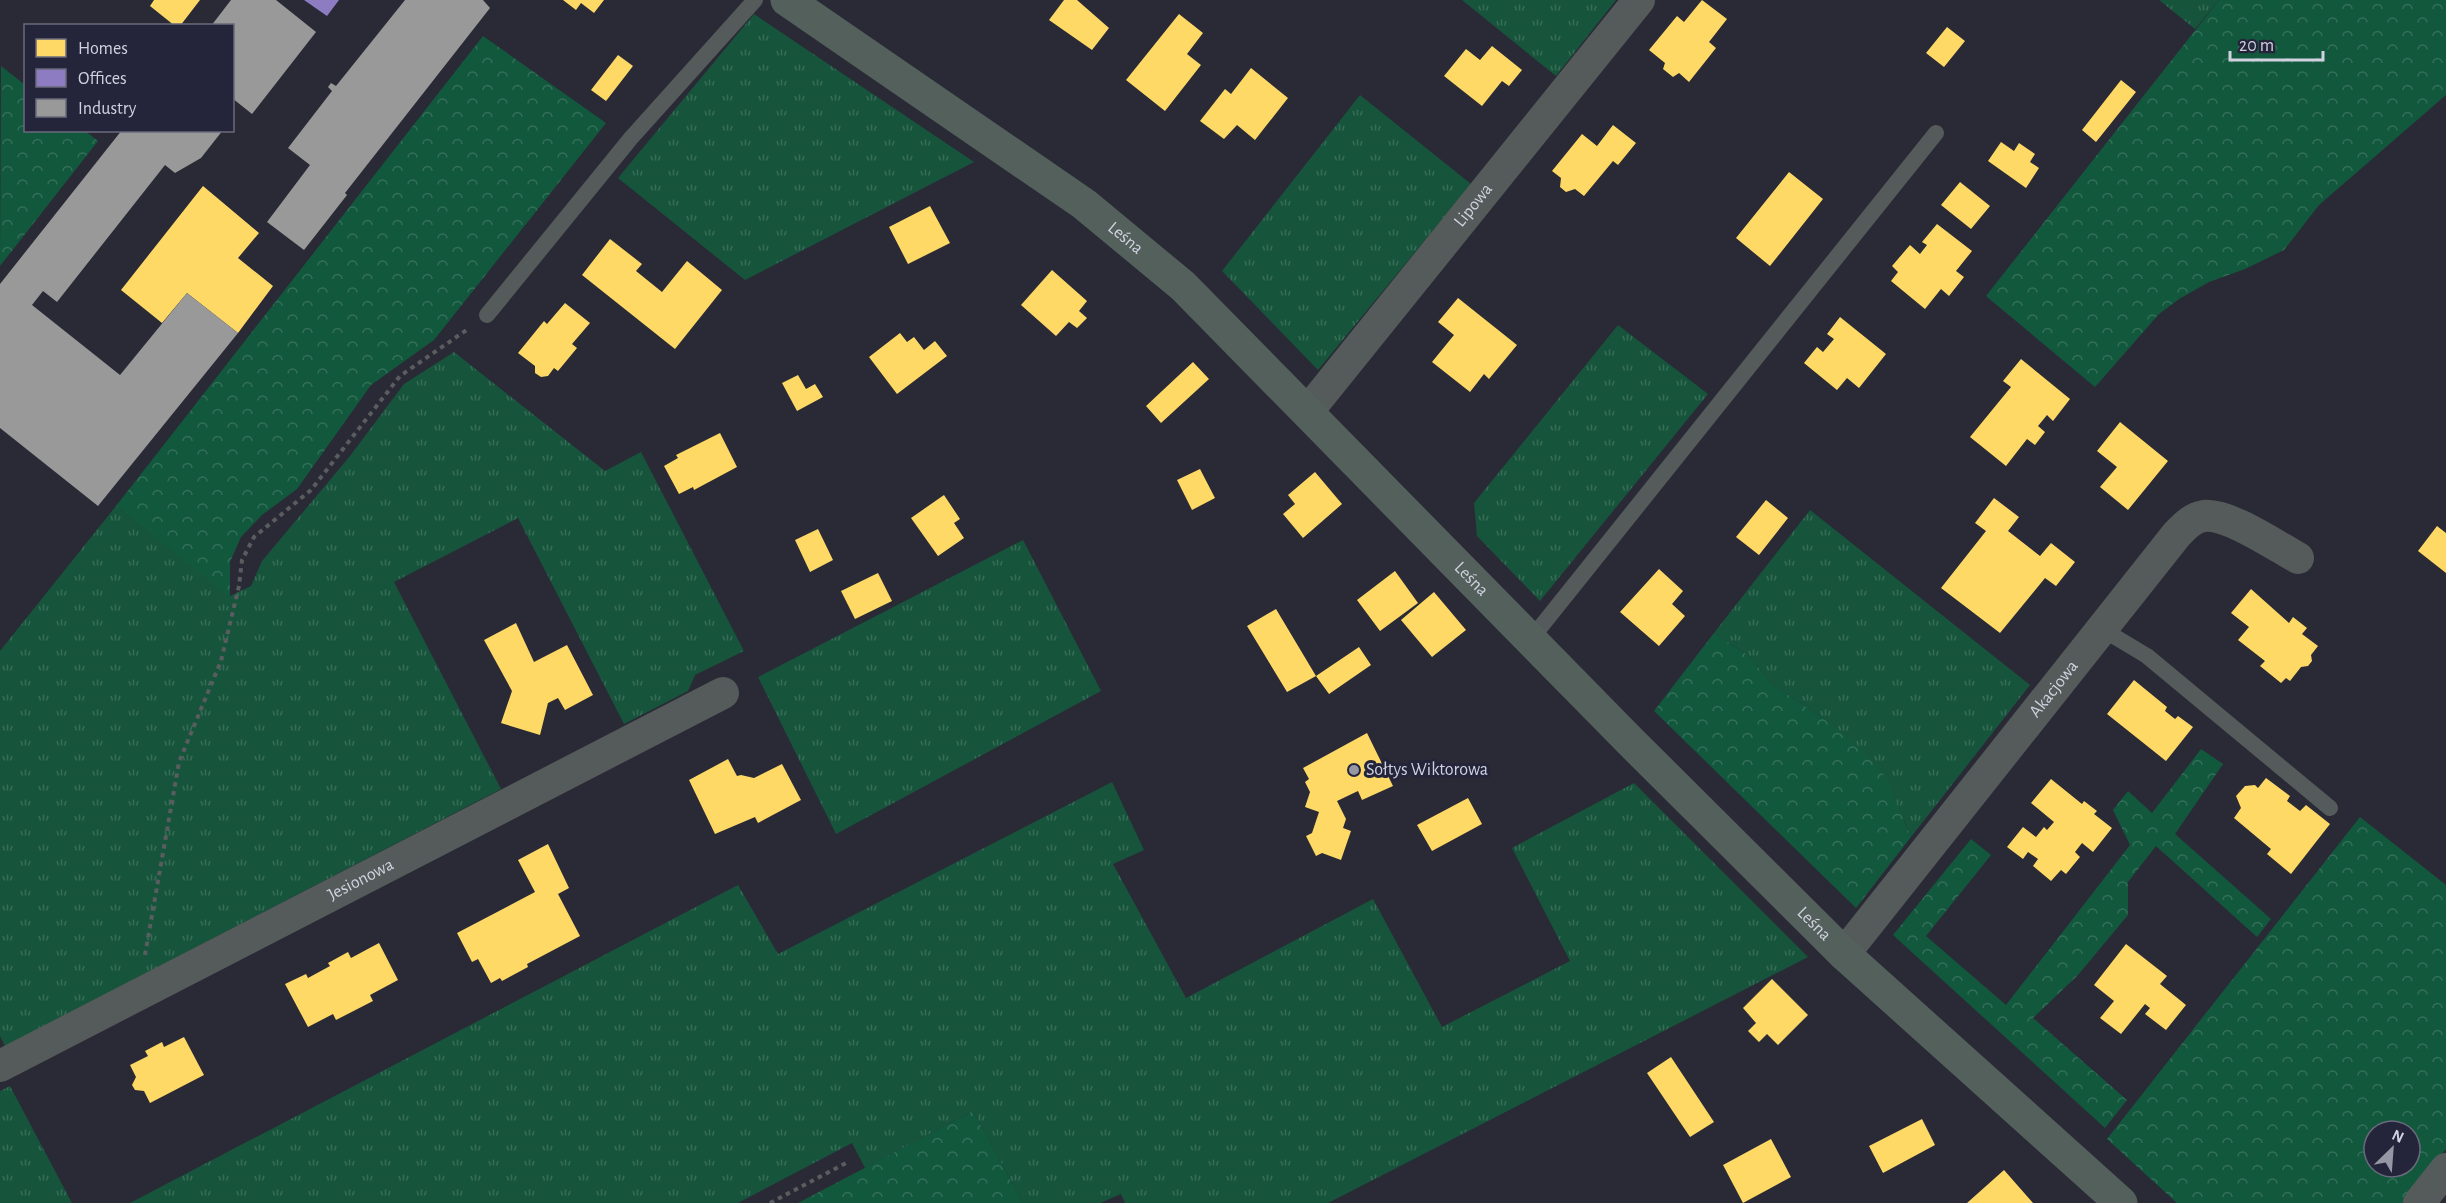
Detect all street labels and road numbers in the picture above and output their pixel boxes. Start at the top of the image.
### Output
street label: Lipowa [1451,180,1496,230]
street label: Leśna [1104,219,1146,258]
street label: Leśna [1451,559,1492,600]
street label: Akacjowa [2026,657,2082,721]
street label: Jesionowa [325,856,397,904]
street label: Leśna [1793,903,1834,944]

